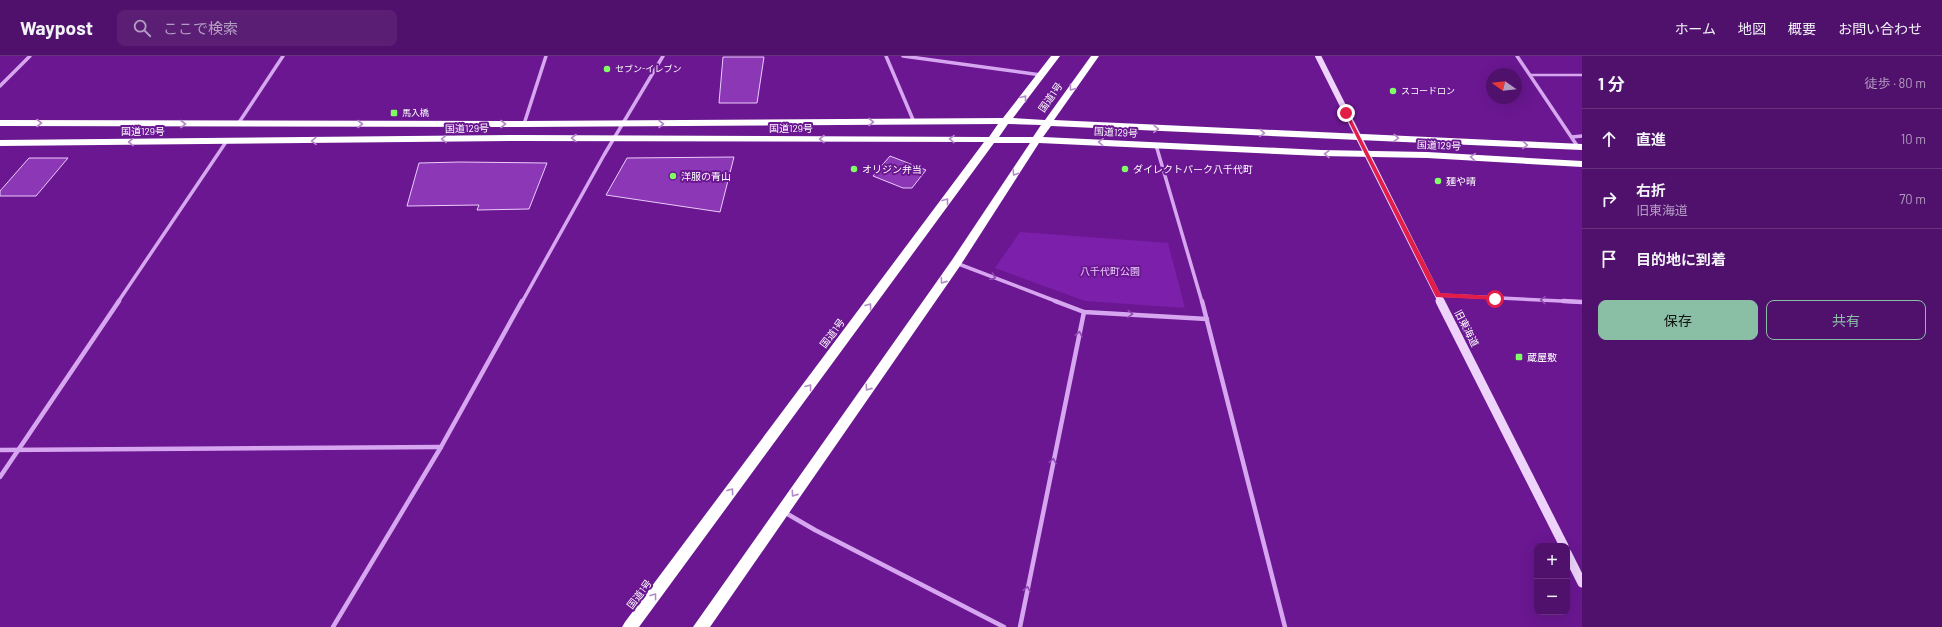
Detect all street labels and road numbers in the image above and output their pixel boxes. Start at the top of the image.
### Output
street label: 国道1号 [1035,80,1065,114]
street label: 国道129号 [445,122,489,134]
street label: 国道129号 [769,122,813,134]
street label: 国道129号 [121,125,165,137]
street label: 国道129号 [1094,125,1138,139]
street label: 国道129号 [1417,138,1461,152]
street label: 旧東海道 [1453,307,1481,349]
street label: 国道1号 [817,316,847,350]
street label: 国道1号 [624,577,654,611]

